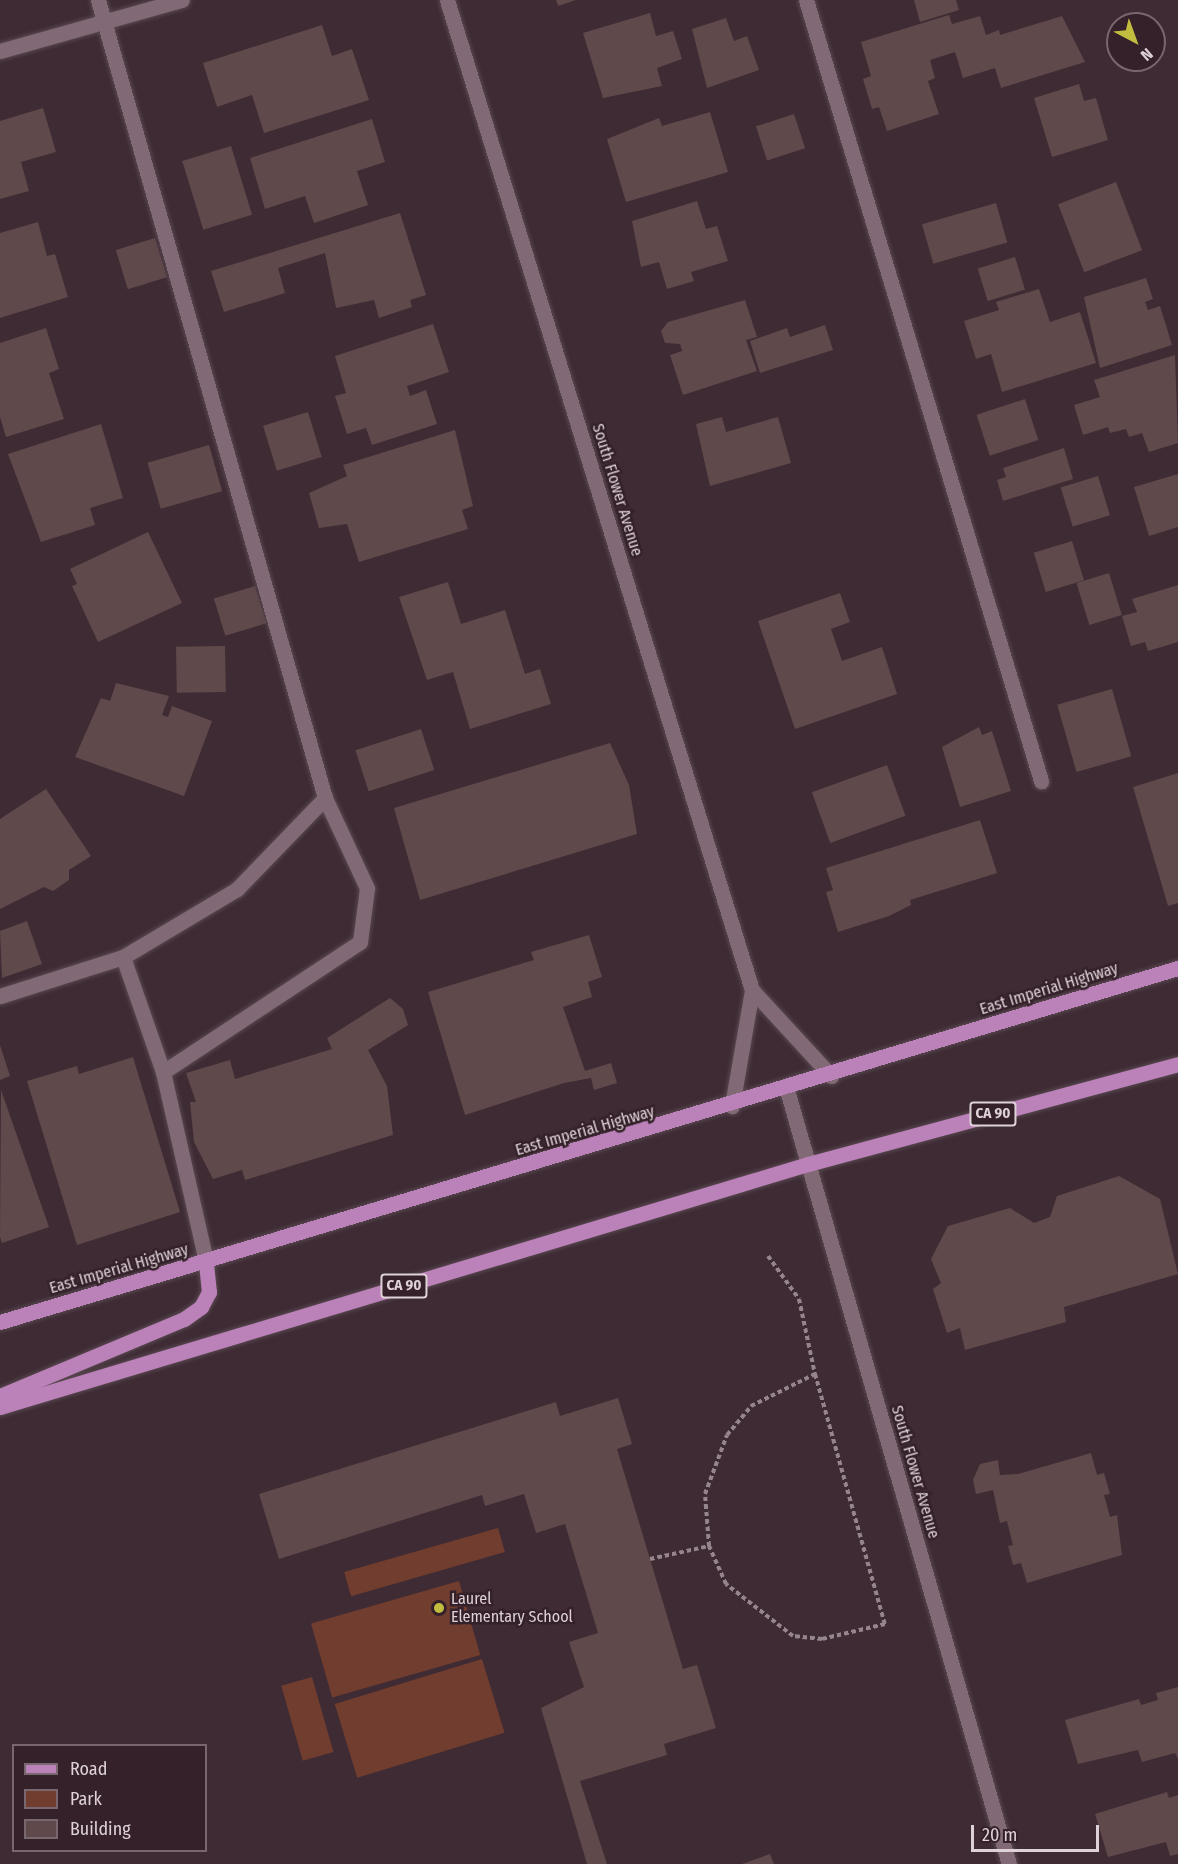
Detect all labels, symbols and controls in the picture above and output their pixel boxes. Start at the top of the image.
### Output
north arrow [1106,12,1166,72]
text: N [1137,44,1157,65]
street label: South Flower Avenue [588,422,646,558]
street label: East Imperial Highway [977,959,1121,1019]
street label: East Imperial Highway [513,1102,657,1160]
road number: CA 90 [969,1102,1017,1126]
street label: East Imperial Highway [47,1240,191,1298]
road number: CA 90 [380,1274,428,1298]
street label: South Flower Avenue [887,1403,943,1541]
place label: Laurel Elementary School [451,1589,573,1627]
marker: Laurel Elementary School [432,1601,446,1615]
legend [12,1744,207,1852]
text: Road [70,1758,107,1780]
text: Park [70,1788,102,1810]
scale bar [974,1813,1102,1851]
text: Building [70,1818,131,1840]
text: 20 m [982,1824,1017,1846]

